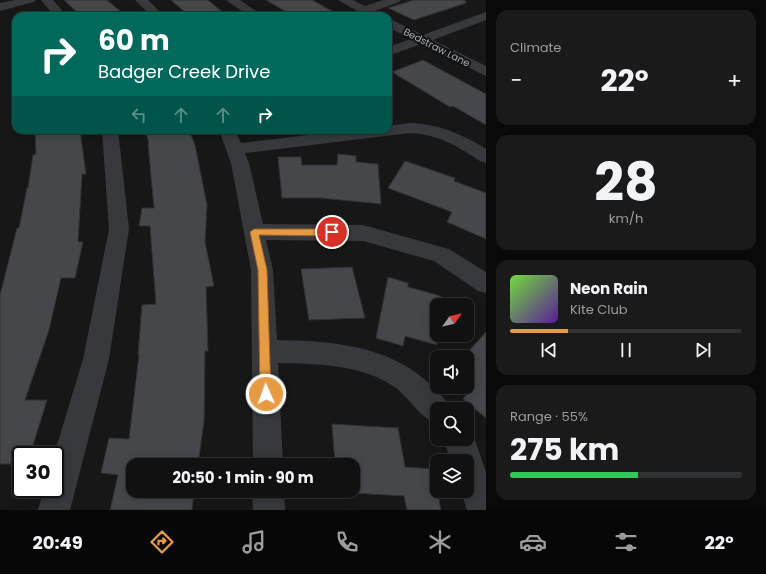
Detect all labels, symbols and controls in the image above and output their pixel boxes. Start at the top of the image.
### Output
text: 60 m [98,21,170,60]
street label: Bedstraw Lane [401,24,473,71]
icon: right [32,28,84,80]
text: Climate [510,38,561,57]
text: Badger Creek Drive [98,59,270,84]
text: 22° [600,59,649,102]
text: − [510,65,522,96]
text: + [727,65,742,96]
icon: left [128,104,150,126]
icon: ahead [170,104,192,126]
icon: ahead [212,104,234,126]
icon: right [254,104,276,126]
text: 28 [594,146,658,219]
text: km/h [609,209,643,228]
pin [315,215,349,249]
icon: arrive [321,221,343,243]
text: Neon Rain [570,278,648,299]
north arrow [430,298,474,342]
map controls [430,298,474,498]
text: Kite Club [570,300,628,319]
icon: previous [538,339,560,361]
icon: pause [615,339,637,361]
icon: next [692,339,714,361]
button: sound [430,350,474,394]
position arrow [245,373,287,415]
button: search [430,402,474,446]
text: Range · 55% [510,407,588,426]
text: 275 km [510,428,619,471]
speed limit sign: 30 [12,446,64,498]
button: layers [430,454,474,498]
text: 20:50 · 1 min · 90 m [172,467,314,488]
icon: directions [148,528,176,556]
icon: music [240,528,268,556]
icon: phone [333,528,361,556]
icon: climate [426,528,454,556]
icon: car [519,528,547,556]
icon: filters [612,528,640,556]
text: 20:49 [32,530,83,555]
text: 22° [705,530,733,555]

